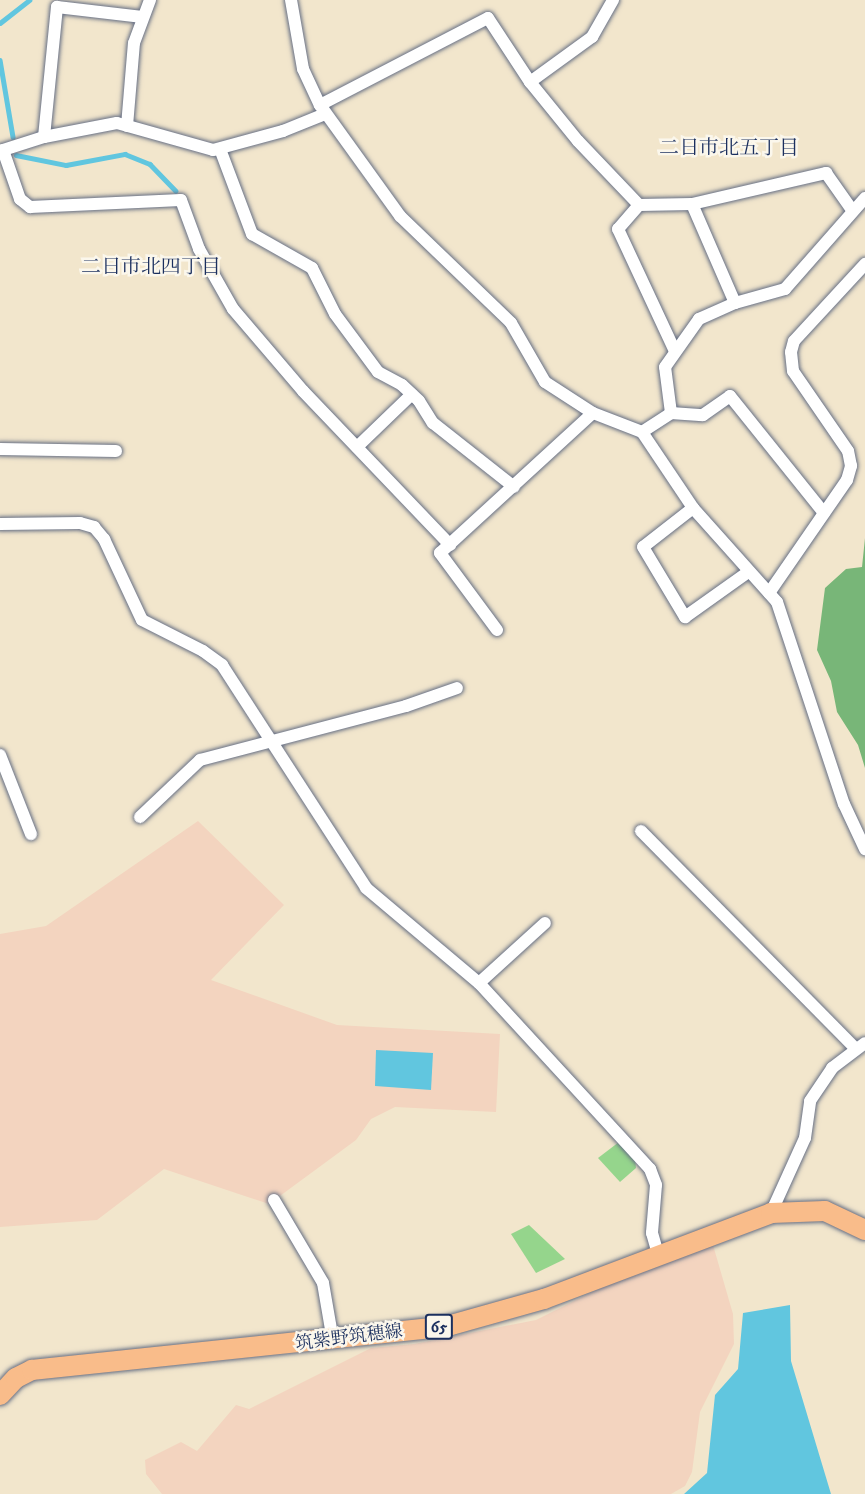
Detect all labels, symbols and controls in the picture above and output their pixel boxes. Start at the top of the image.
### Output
district label: 二日市北五丁目 [659,136,799,160]
district label: 二日市北四丁目 [81,255,221,279]
road number: 65 [424,1314,454,1340]
street label: 筑紫野筑穂線 [294,1321,404,1355]

